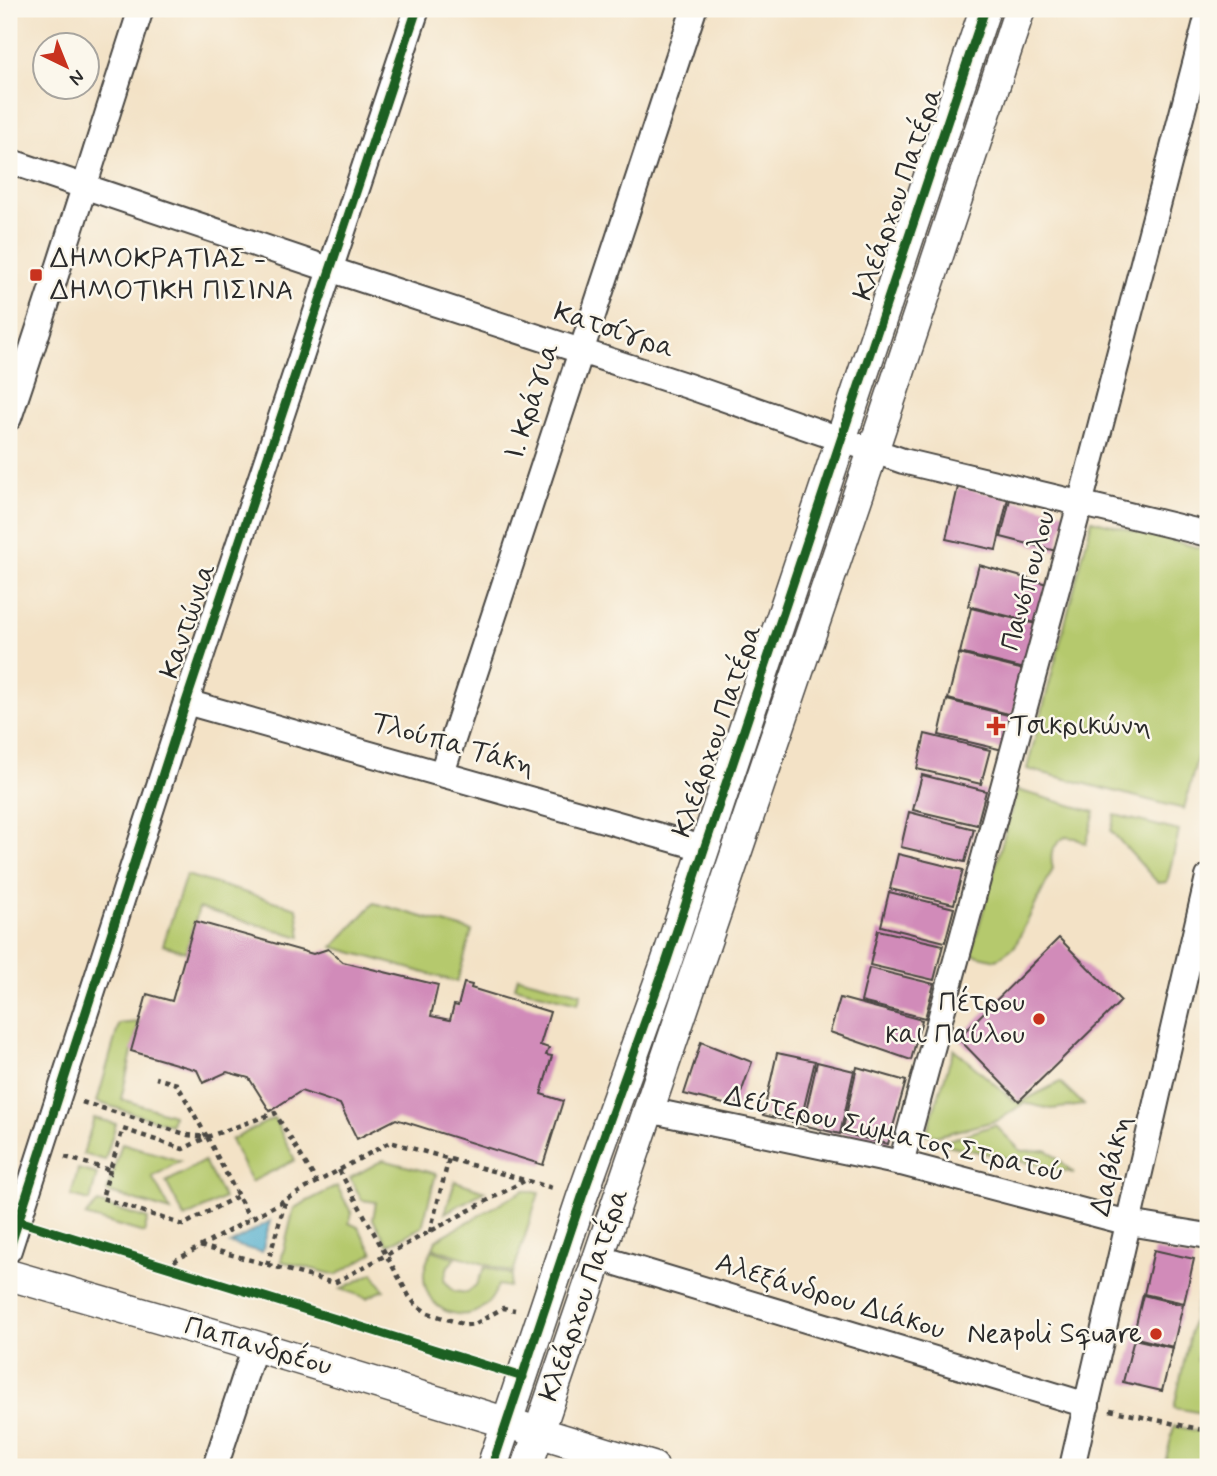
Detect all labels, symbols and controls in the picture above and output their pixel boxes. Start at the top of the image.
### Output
north arrow [32,32,102,102]
text: N [63,64,90,91]
street label: Κλεάρχου Πατέρα [845,82,953,306]
place label: ΔΗΜΟΚΡΑΤΙΑΣ - ΔΗΜΟΤΙΚΗ ΠΙΣΙΝΑ [50,241,294,310]
marker: ΔΗΜΟΚΡΑΤΙΑΣ - ΔΗΜΟΤΙΚΗ ΠΙΣΙΝΑ [28,267,44,283]
street label: Κατσίγρα [549,294,679,368]
street label: Ι. Κράγια [497,338,569,464]
street label: Πανόπουλου [993,507,1065,655]
street label: Καντώνια [152,558,226,684]
street label: Κλεάρχου Πατέρα [664,619,772,843]
street label: Τλούπα Τάκη [367,704,539,786]
place label: Τσικρικώνη [1010,708,1151,745]
marker: Τσικρικώνη [988,718,1004,734]
place label: Πέτρου και Παύλου [885,985,1025,1054]
marker: Πέτρου και Παύλου [1031,1011,1047,1027]
street label: Δεύτερου Σώματος Στρατού [720,1078,1068,1192]
street label: Δαβάκη [1083,1112,1141,1220]
street label: Κλεάρχου Πατέρα [531,1183,639,1407]
street label: Αλεξάνδρου Διάκου [711,1245,949,1349]
street label: Παπανδρέου [180,1308,336,1386]
place label: Neapoli Square [967,1316,1142,1353]
marker: Neapoli Square [1148,1326,1164,1342]

